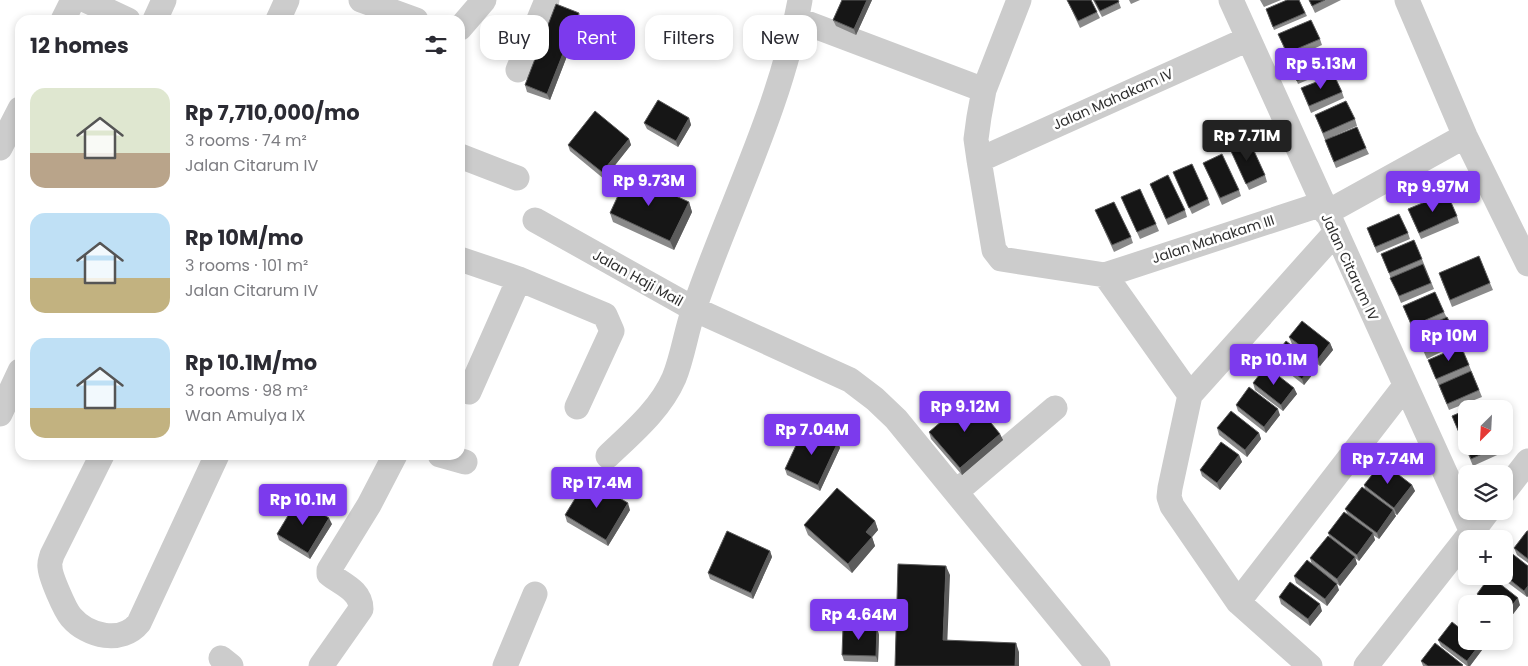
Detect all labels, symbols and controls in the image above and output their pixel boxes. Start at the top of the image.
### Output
chip: Buy [480,15,549,60]
chip: Rent [559,15,635,60]
chip: Filters [645,15,733,60]
chip: New [743,15,817,60]
text: 12 homes [30,31,129,60]
icon: filters [422,31,450,59]
pin: Rp 5.13M [1269,48,1373,90]
text: Rp 5.13M [1286,52,1356,75]
street label: Jalan Mahakam IV [1049,63,1177,135]
text: Rp 7,710,000/mo [185,98,360,127]
icon: home [70,108,130,168]
pin: Rp 7.71M [1195,120,1299,162]
text: Rp 7.71M [1213,124,1281,147]
text: 3 rooms · 74 m² [185,129,307,152]
text: Jalan Citarum IV [185,154,318,177]
pin: Rp 9.73M [597,164,701,207]
text: Rp 9.73M [613,169,685,192]
pin: Rp 9.97M [1381,170,1485,213]
text: Rp 9.97M [1397,175,1469,198]
street label: Jalan Mahakam III [1149,210,1277,268]
street label: Jalan Citarum IV [1316,210,1384,325]
text: Rp 10M/mo [185,223,303,252]
icon: home [70,233,130,293]
street label: Jalan Haji Mail [589,245,687,311]
text: 3 rooms · 101 m² [185,254,308,277]
text: Jalan Citarum IV [185,279,318,302]
pin: Rp 10M [1408,320,1490,362]
text: Rp 10M [1421,324,1477,347]
pin: Rp 10.1M [1222,344,1326,386]
text: Rp 10.1M/mo [185,348,317,377]
text: Rp 10.1M [1241,348,1307,371]
icon: home [70,358,130,418]
text: 3 rooms · 98 m² [185,379,308,402]
pin: Rp 9.12M [913,390,1017,433]
text: Rp 9.12M [931,395,999,418]
north arrow [1458,400,1512,455]
map controls [1458,400,1513,650]
text: Wan Amulya IX [185,404,305,427]
pin: Rp 7.04M [760,414,864,456]
text: Rp 7.04M [775,418,849,441]
pin: Rp 7.74M [1336,442,1440,485]
text: Rp 7.74M [1352,447,1424,470]
button: layers [1458,465,1513,520]
pin: Rp 17.4M [545,466,649,509]
text: Rp 17.4M [562,471,632,494]
pin: Rp 10.1M [251,484,355,526]
text: Rp 10.1M [270,488,336,511]
button: + [1458,530,1513,585]
button: − [1458,595,1513,650]
pin: Rp 4.64M [807,598,911,641]
text: Rp 4.64M [821,603,897,626]

